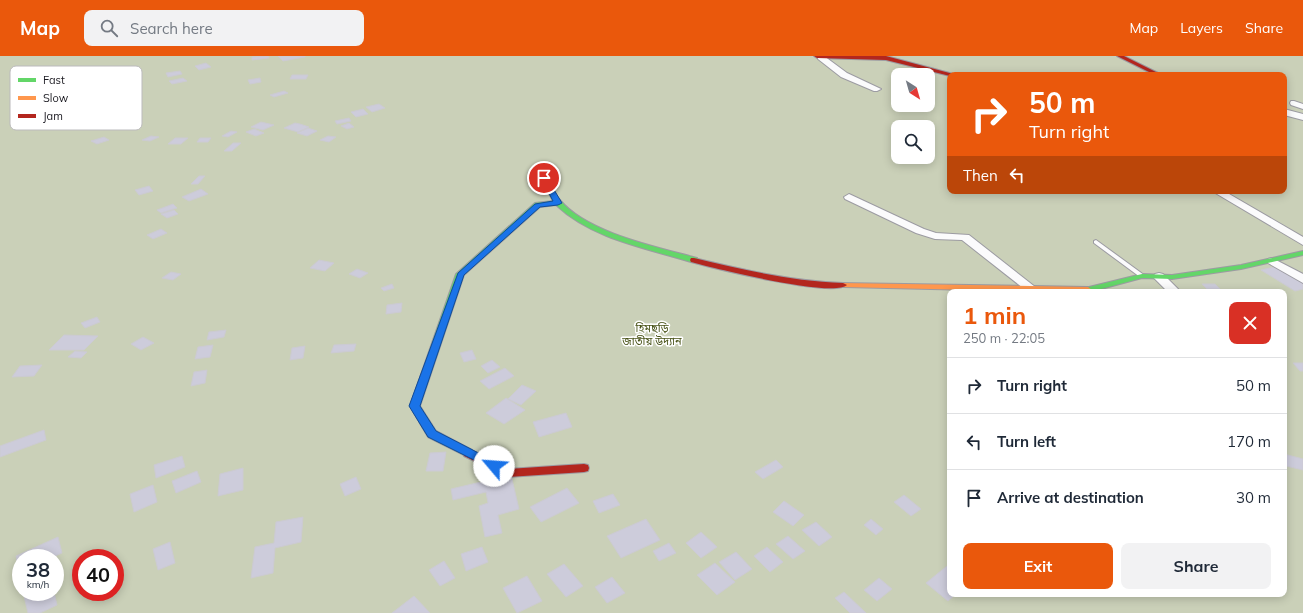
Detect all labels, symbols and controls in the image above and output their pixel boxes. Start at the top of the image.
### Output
search box [84,10,364,46]
text: Map [20,16,60,40]
icon: search [98,17,120,39]
text: Search here [130,19,213,38]
text: Map [1129,19,1158,37]
text: Layers [1180,19,1223,37]
text: Share [1245,19,1283,37]
legend [10,66,142,130]
north arrow [891,68,935,112]
map controls [891,68,935,164]
text: Fast [43,73,65,87]
text: 50 m [1029,85,1095,120]
icon: right [963,88,1015,140]
text: Slow [43,91,69,105]
text: Jam [43,109,63,123]
button: search [891,120,935,164]
text: Turn right [1029,120,1109,143]
pin [527,161,561,195]
icon: left [1006,164,1028,186]
text: Then [963,166,998,185]
icon: arrive [533,167,555,189]
text: 1 min [963,300,1026,330]
button: close [1229,302,1271,344]
park label: হিমছড়ি জাতীয় উদ্যান [621,321,682,348]
text: 250 m · 22:05 [963,330,1045,346]
icon: right [963,375,985,397]
text: Turn right [997,376,1067,395]
text: 50 m [1236,376,1271,395]
icon: left [963,431,985,453]
text: Turn left [997,432,1056,451]
text: 170 m [1227,432,1271,451]
position arrow [473,445,515,487]
icon: arrive [963,487,985,509]
text: Arrive at destination [997,488,1144,507]
text: 30 m [1236,488,1271,507]
button: Exit [963,543,1113,589]
button: Share [1121,543,1271,589]
speed limit sign: 40 [72,549,124,601]
text: 38 [26,557,50,582]
text: km/h [27,578,49,591]

